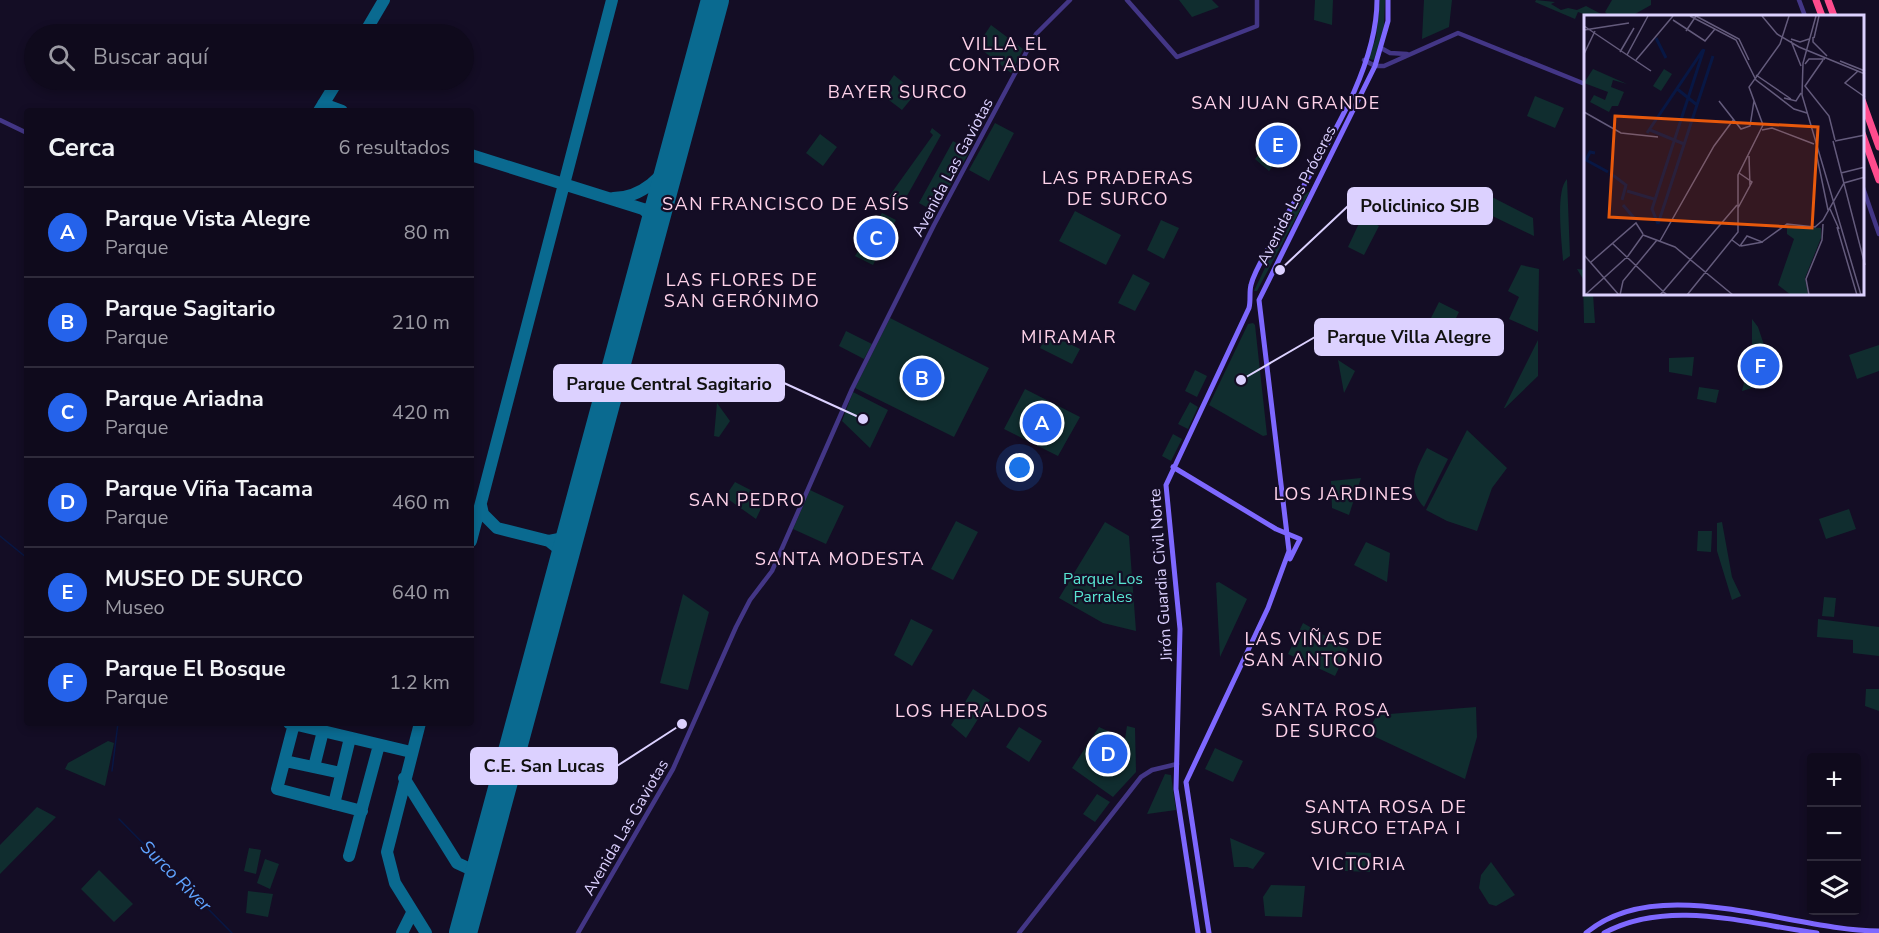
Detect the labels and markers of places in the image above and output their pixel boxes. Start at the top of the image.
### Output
pin: E [1258,122,1298,168]
callout: Policlinico SJB [1348,188,1492,224]
pin: C [856,216,896,260]
callout: Parque Villa Alegre [1315,319,1503,355]
pin: F [1740,344,1780,388]
pin: B [902,356,942,400]
callout: Parque Central Sagitario [554,365,784,401]
pin: A [1022,400,1062,446]
pin: D [1088,732,1128,777]
callout: C.E. San Lucas [471,748,617,784]

